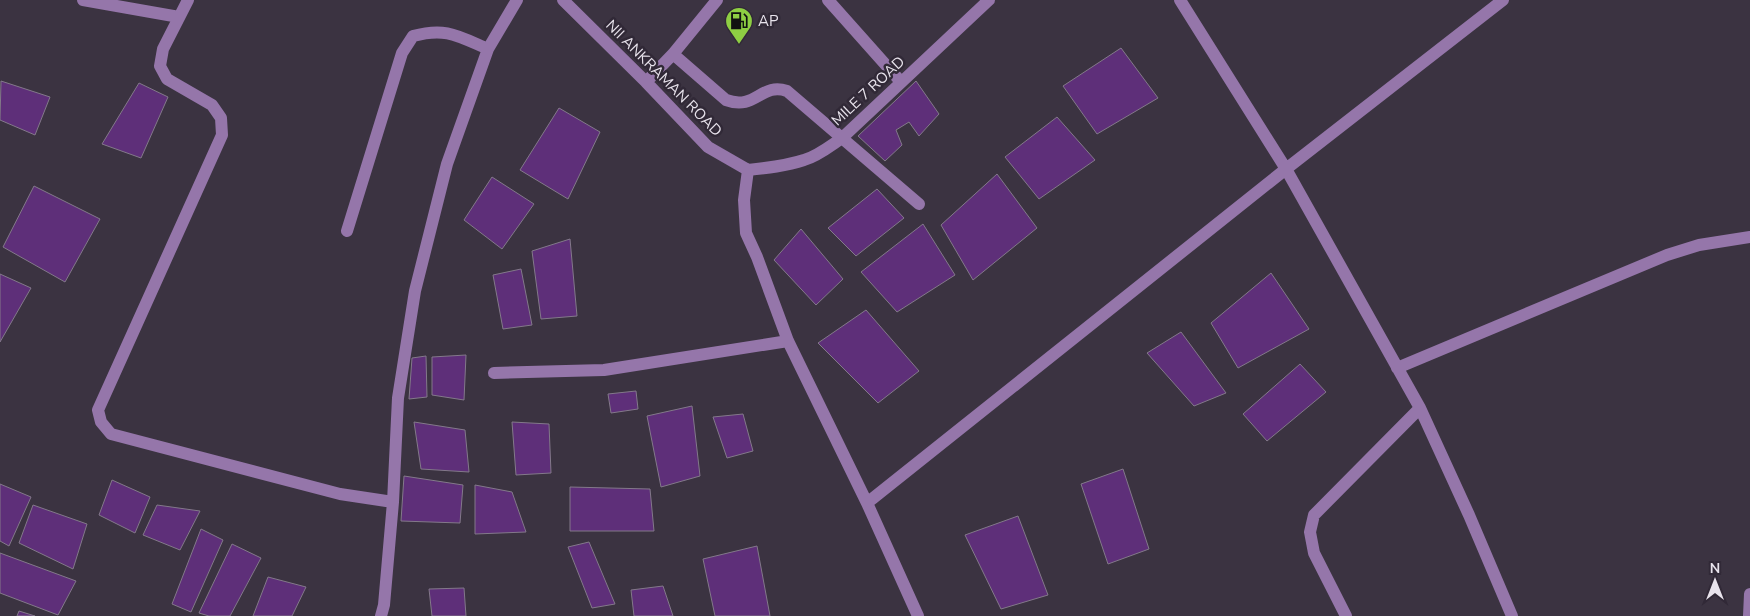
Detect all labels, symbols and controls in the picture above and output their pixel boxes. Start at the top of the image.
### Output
fuel station icon: AP [724,6,754,45]
place label: AP [758,11,779,31]
street label: NII ANKRAMAN ROAD [601,15,727,141]
street label: MILE 7 ROAD [827,52,909,130]
north arrow [1690,556,1740,606]
text: N [1710,559,1720,578]

